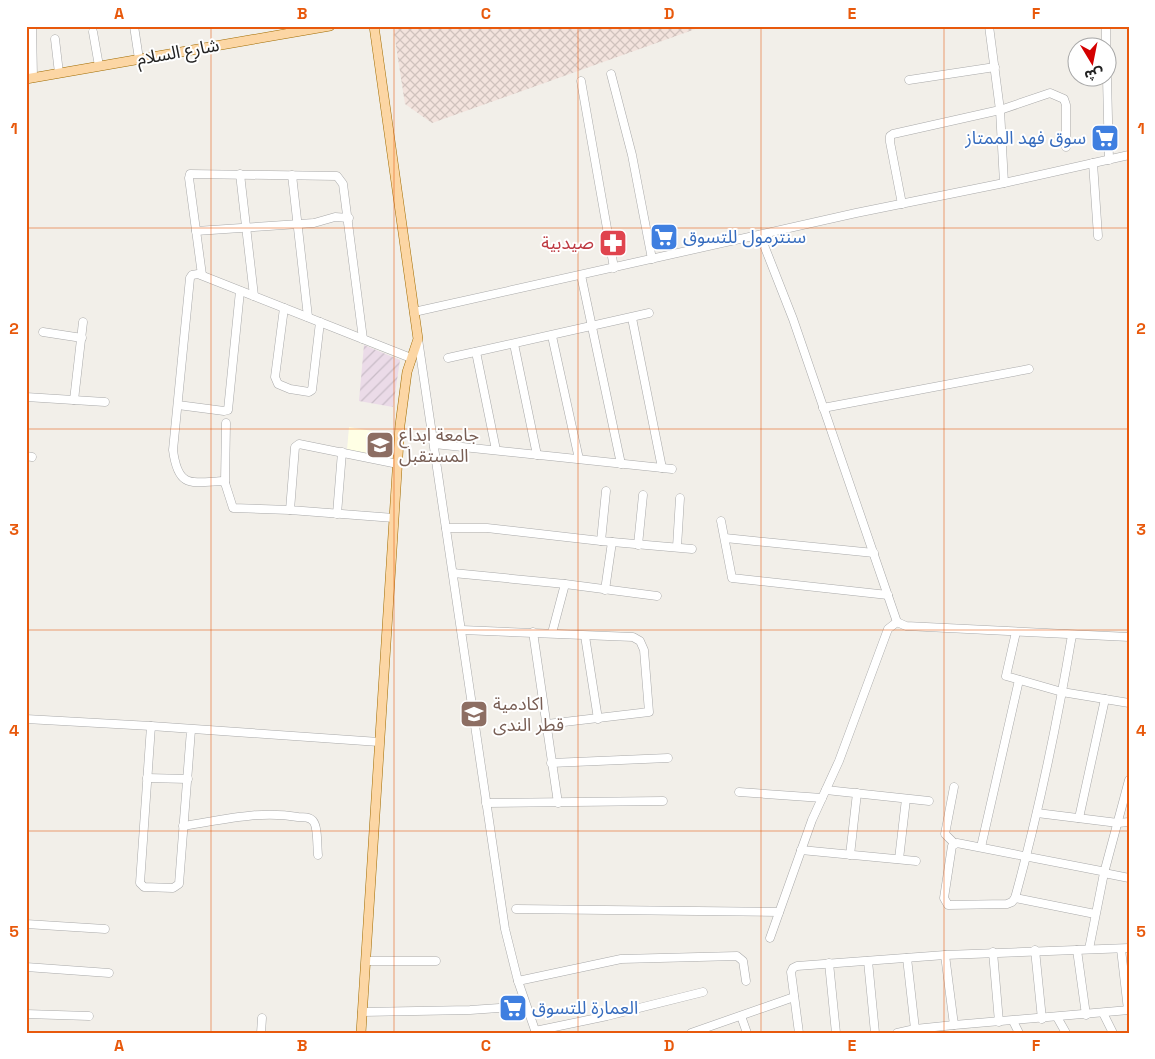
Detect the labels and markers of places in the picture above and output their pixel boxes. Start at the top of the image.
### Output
supermarket icon: سوق فهد الممتاز [1090,123,1120,153]
place label: سوق فهد الممتاز [964,126,1086,149]
supermarket icon: سنترمول للتسوق [649,222,679,252]
place label: سنترمول للتسوق [683,225,806,248]
pharmacy icon: صيدبية [598,228,628,258]
place label: صيدبية [541,231,594,254]
place label: جامعة ابداع المستقبل [399,423,479,467]
school or university icon: جامعة ابداع المستقبل [365,430,395,460]
place label: اكادمية قطر الندى [493,692,564,736]
school or university icon: اكادمية قطر الندى [459,699,489,729]
supermarket icon: العمارة للتسوق [498,993,528,1023]
place label: العمارة للتسوق [532,996,638,1019]

